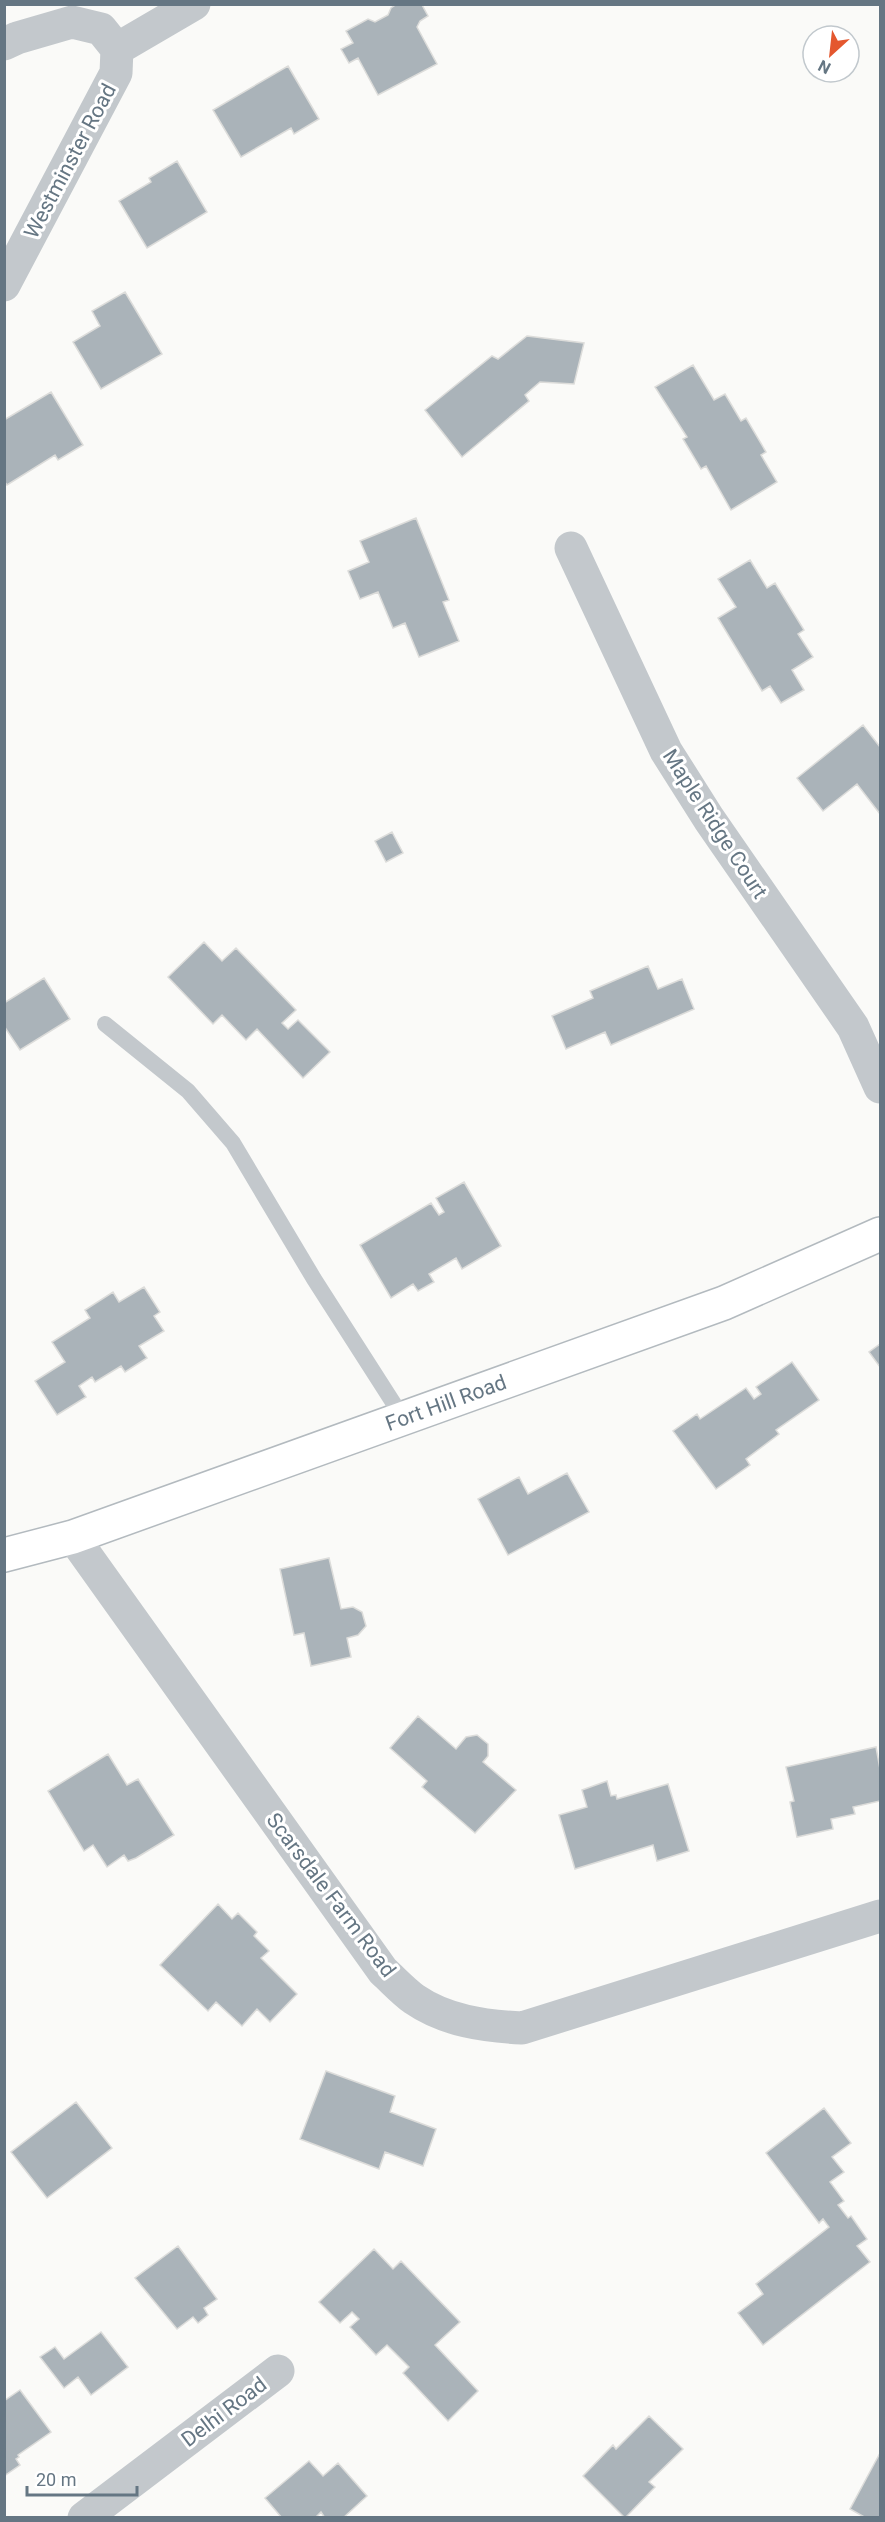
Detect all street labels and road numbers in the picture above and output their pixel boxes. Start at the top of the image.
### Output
street label: Westminster Road [19,80,121,242]
street label: Maple Ridge Court [658,745,772,903]
street label: Fort Hill Road [382,1370,510,1436]
street label: Scarsdale Farm Road [261,1808,401,1982]
street label: Delhi Road [177,2372,271,2452]

